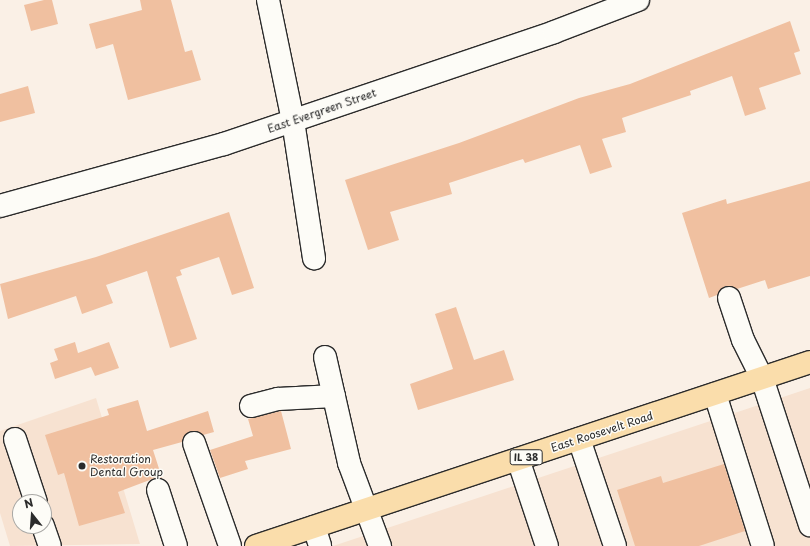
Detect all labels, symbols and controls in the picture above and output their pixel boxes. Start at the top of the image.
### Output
street label: East Evergreen Street [265,86,379,136]
street label: East Roosevelt Road [549,409,655,455]
road number: IL 38 [509,449,543,465]
place label: Restoration Dental Group [90,453,162,479]
marker: Restoration Dental Group [77,461,87,471]
north arrow [12,494,52,534]
text: N [22,494,35,512]

